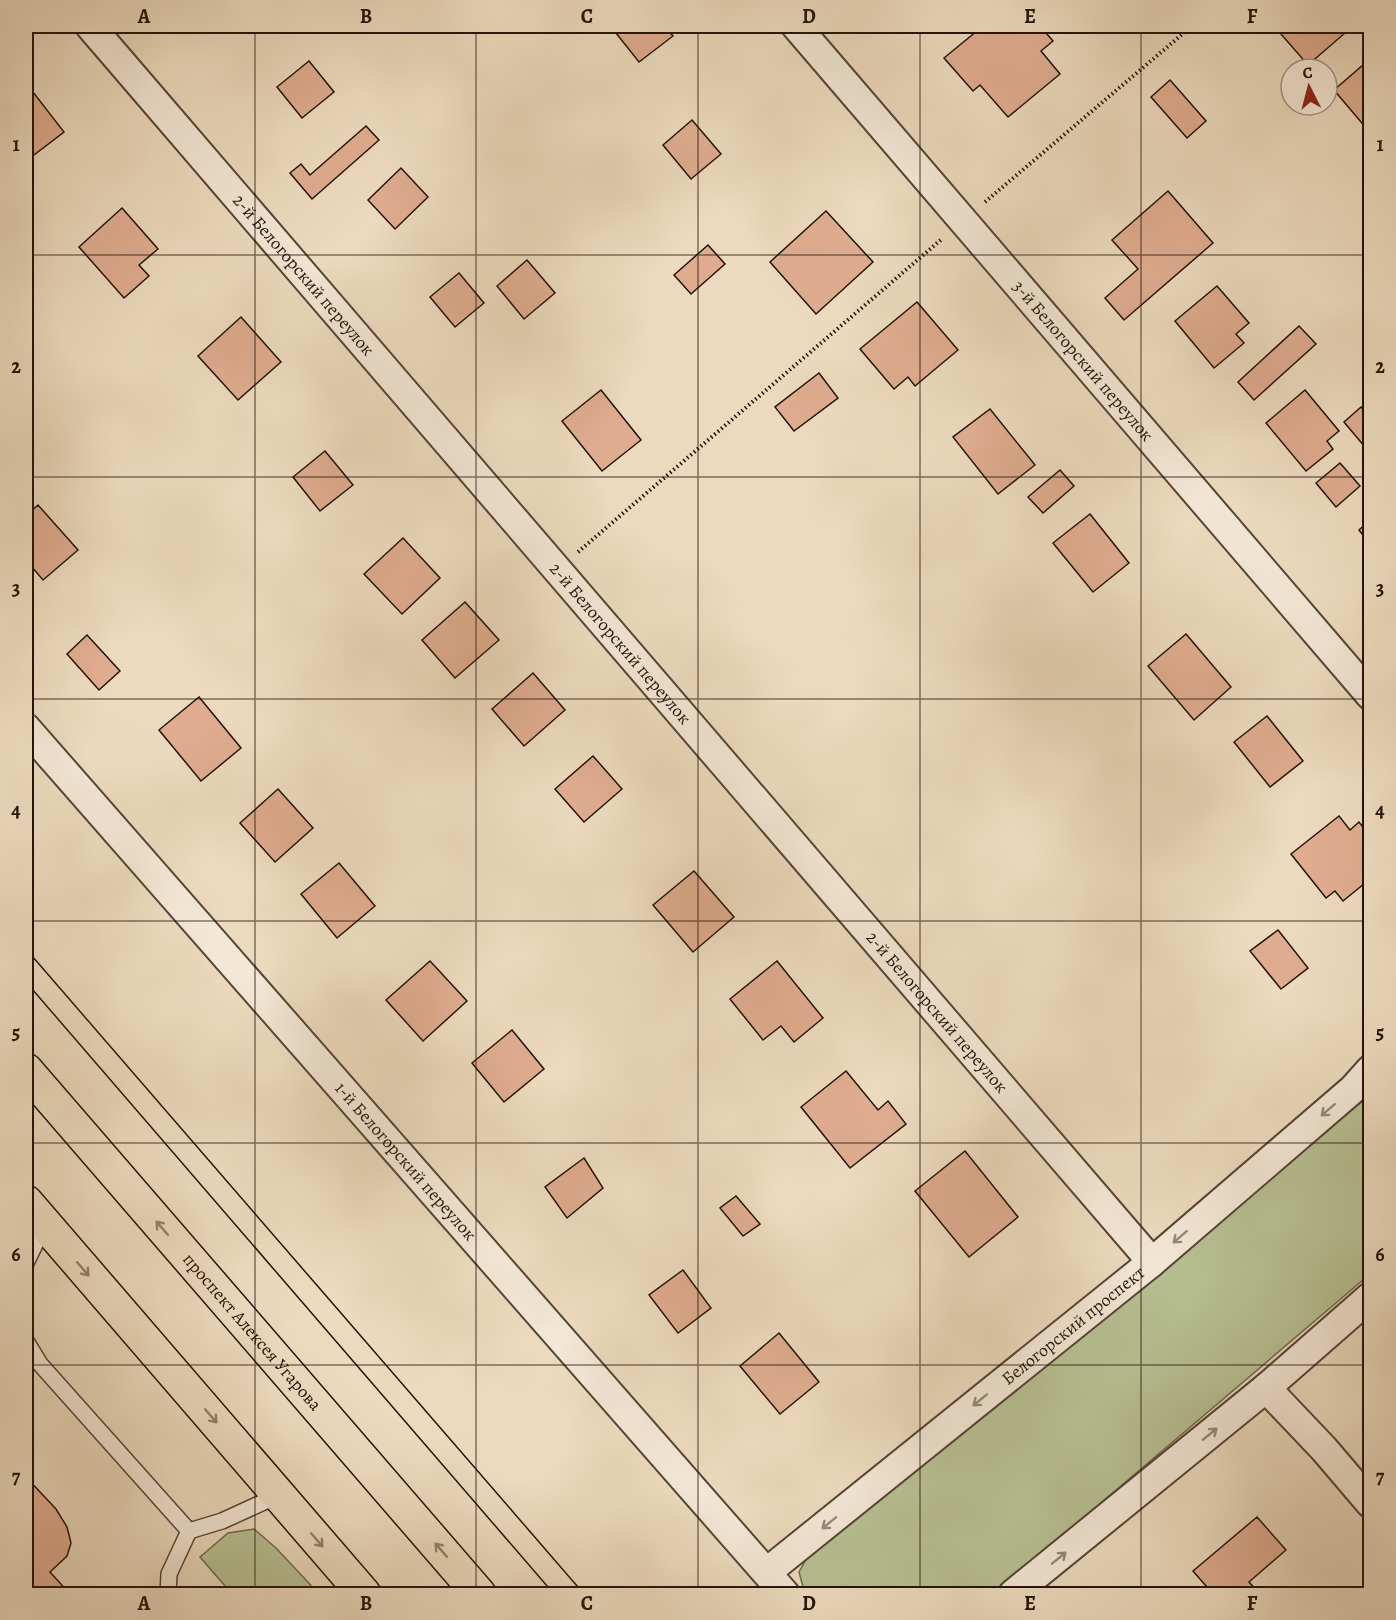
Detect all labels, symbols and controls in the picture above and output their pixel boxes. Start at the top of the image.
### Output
text: A [137,3,151,30]
text: B [360,3,372,30]
text: C [581,3,593,30]
text: D [802,3,816,30]
text: E [1024,3,1036,30]
text: F [1247,3,1258,30]
north arrow [1279,57,1339,117]
text: С [1301,62,1314,85]
text: 1 [12,131,20,158]
text: 1 [1376,131,1384,158]
street label: 2-й Белогорский переулок [227,189,380,361]
street label: 3-й Белогорский переулок [1007,275,1159,446]
text: 2 [11,353,21,380]
text: 2 [1375,353,1385,380]
street label: 2-й Белогорский переулок [544,557,697,729]
text: 3 [12,575,20,602]
text: 3 [1376,575,1384,602]
text: 4 [11,797,21,824]
text: 4 [1375,797,1385,824]
street label: 2-й Белогорский переулок [861,926,1014,1098]
text: 5 [12,1019,20,1046]
text: 5 [1376,1019,1384,1046]
street label: 1-й Белогорский переулок [329,1077,482,1246]
one-way arrow [1321,1103,1336,1117]
one-way arrow [155,1221,169,1236]
one-way arrow [1173,1230,1188,1244]
text: 6 [11,1241,21,1268]
text: 6 [1375,1241,1385,1268]
street label: проспект Алексея Угарова [177,1248,328,1416]
one-way arrow [76,1261,90,1276]
street label: Белогорский проспект [997,1261,1150,1390]
one-way arrow [973,1394,989,1407]
one-way arrow [204,1408,218,1423]
one-way arrow [1202,1428,1218,1441]
text: 7 [12,1463,21,1490]
text: 7 [1376,1463,1385,1490]
one-way arrow [821,1516,837,1529]
one-way arrow [310,1532,324,1547]
one-way arrow [434,1542,447,1558]
one-way arrow [1050,1551,1066,1564]
text: A [137,1590,151,1617]
text: B [360,1590,372,1617]
text: C [581,1590,593,1617]
text: D [802,1590,816,1617]
text: E [1024,1590,1036,1617]
text: F [1247,1590,1258,1617]

